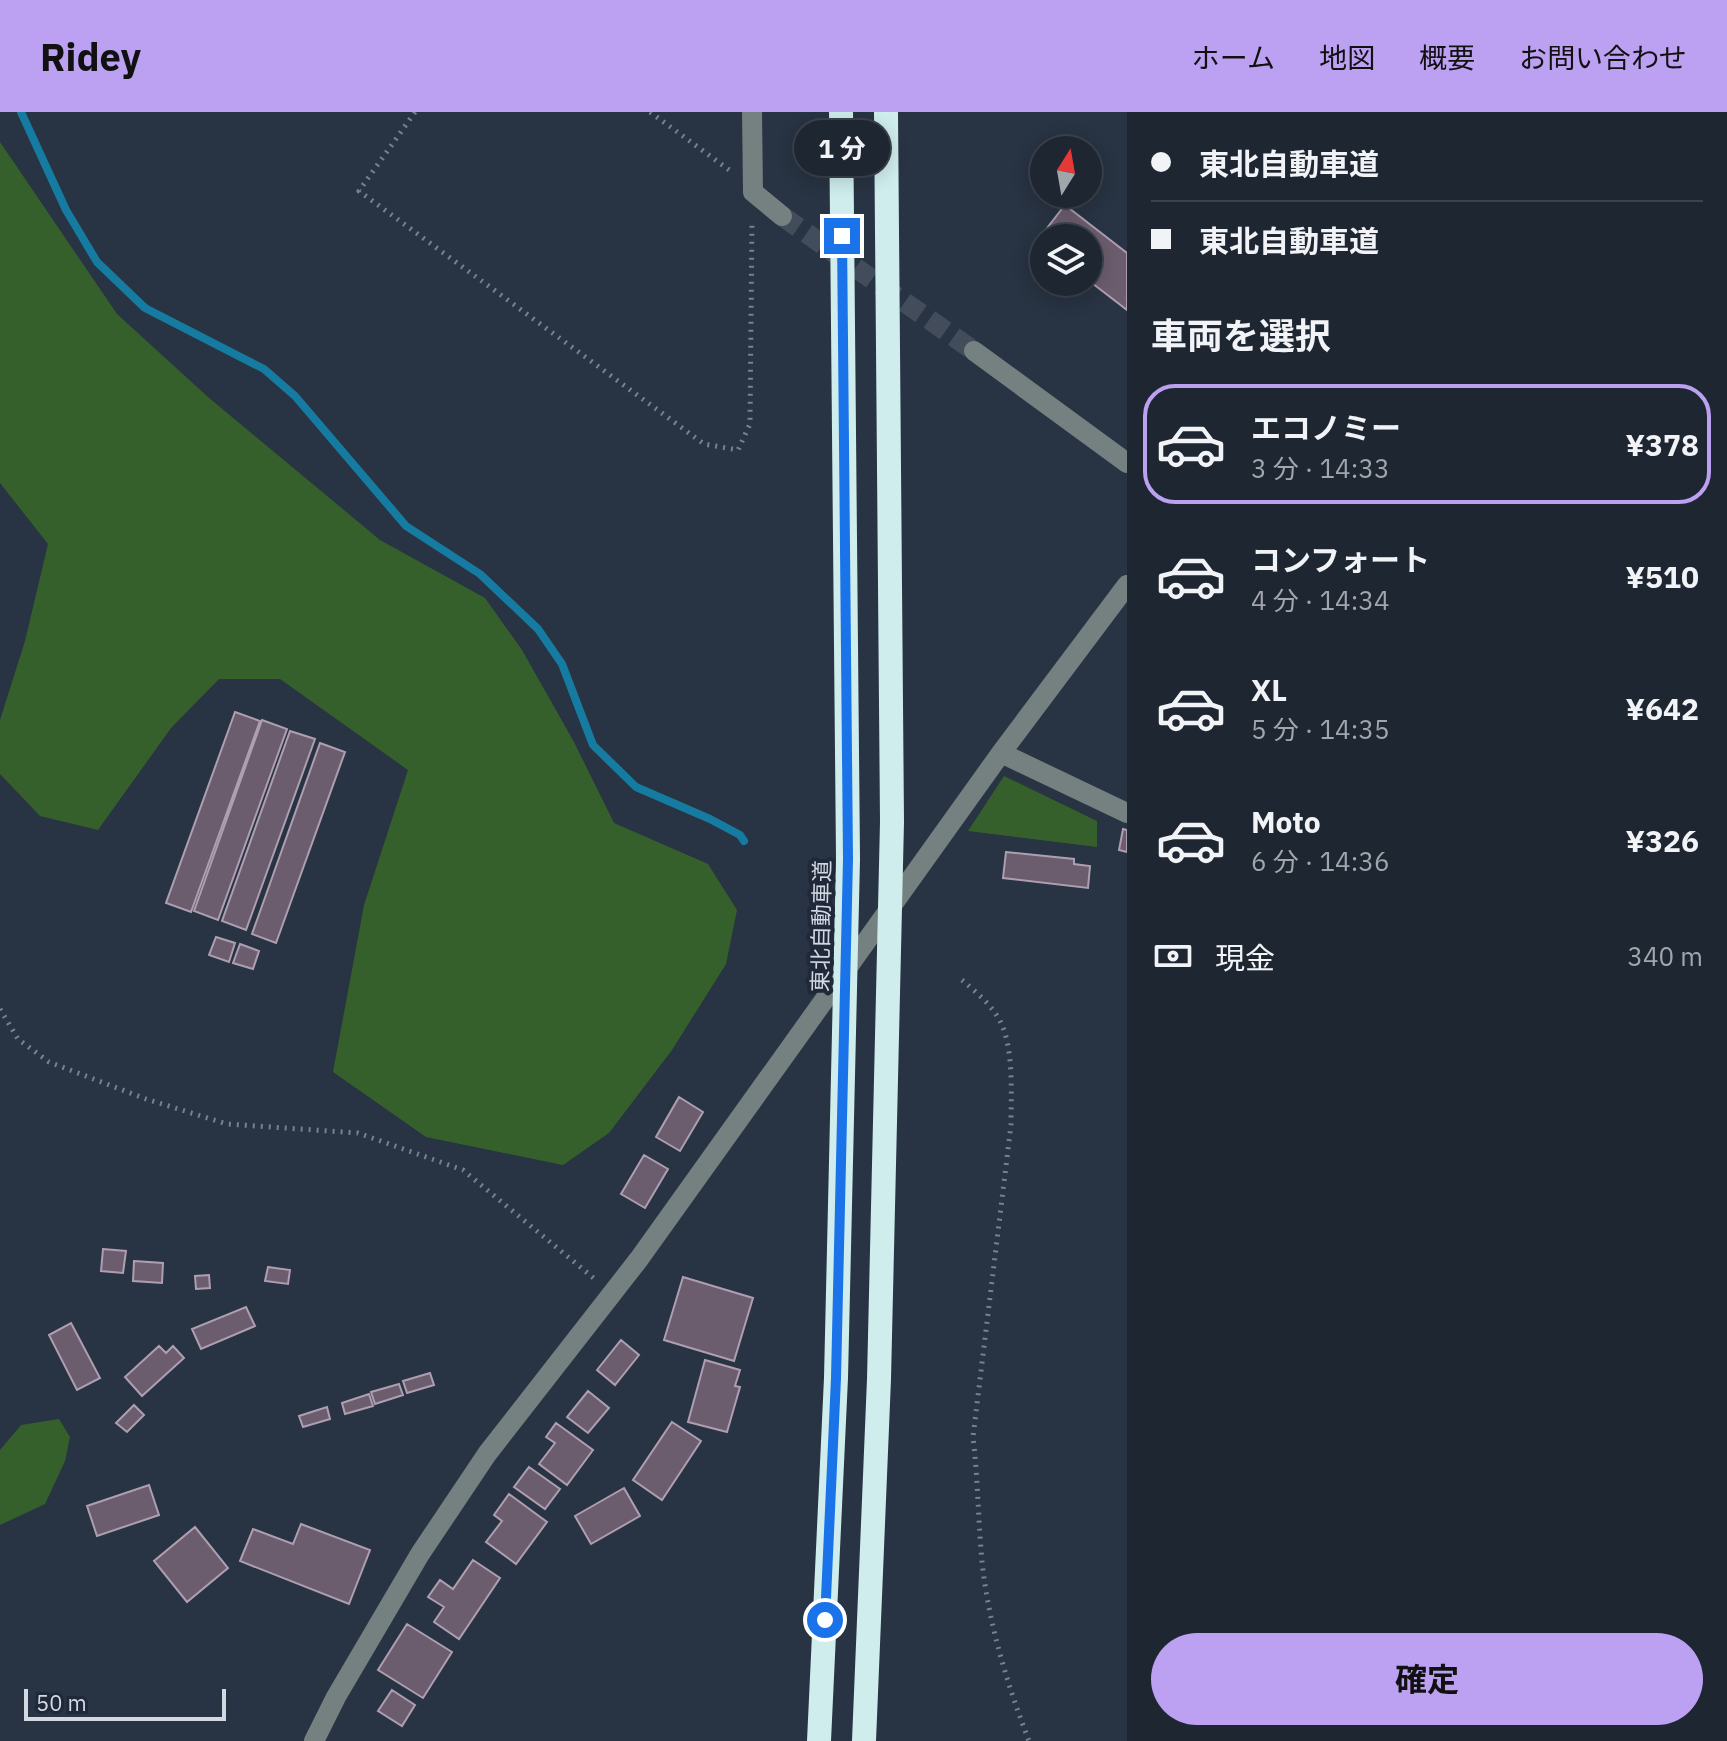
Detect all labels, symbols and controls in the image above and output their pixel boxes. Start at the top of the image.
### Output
text: Ridey [40,32,141,81]
text: ホーム [1192,39,1275,76]
text: 地図 [1319,39,1375,76]
text: 概要 [1419,39,1475,76]
text: お問い合わせ [1519,39,1687,76]
callout: 1 分 [794,120,890,176]
text: 1 分 [818,131,866,165]
north arrow [1030,136,1102,208]
map controls [1030,136,1102,296]
text: 東北自動車道 [1199,144,1379,183]
route end [824,218,860,254]
text: 東北自動車道 [1199,221,1379,260]
button: layers [1030,224,1102,296]
text: 車両を選択 [1151,312,1331,359]
icon: car [1155,408,1227,480]
text: エコノミー [1251,408,1401,447]
text: ¥378 [1626,425,1699,464]
text: 3 分 · 14:33 [1251,451,1389,485]
icon: car [1155,540,1227,612]
text: コンフォート [1251,540,1430,579]
text: ¥510 [1626,557,1699,596]
text: 4 分 · 14:34 [1251,583,1389,617]
text: XL [1251,670,1287,709]
icon: car [1155,672,1227,744]
text: ¥642 [1626,689,1699,728]
text: 5 分 · 14:35 [1251,712,1389,746]
text: Moto [1251,802,1321,841]
icon: car [1155,804,1227,876]
text: ¥326 [1626,821,1699,860]
text: 6 分 · 14:36 [1251,844,1389,878]
street label: 東北自動車道 [805,860,836,992]
icon: cash [1151,934,1195,978]
text: 現金 [1215,938,1275,977]
text: 340 m [1627,939,1703,973]
route start [807,1602,843,1638]
button: 確定 [1151,1633,1703,1725]
scale bar [24,1685,226,1721]
text: 50 m [36,1688,87,1717]

